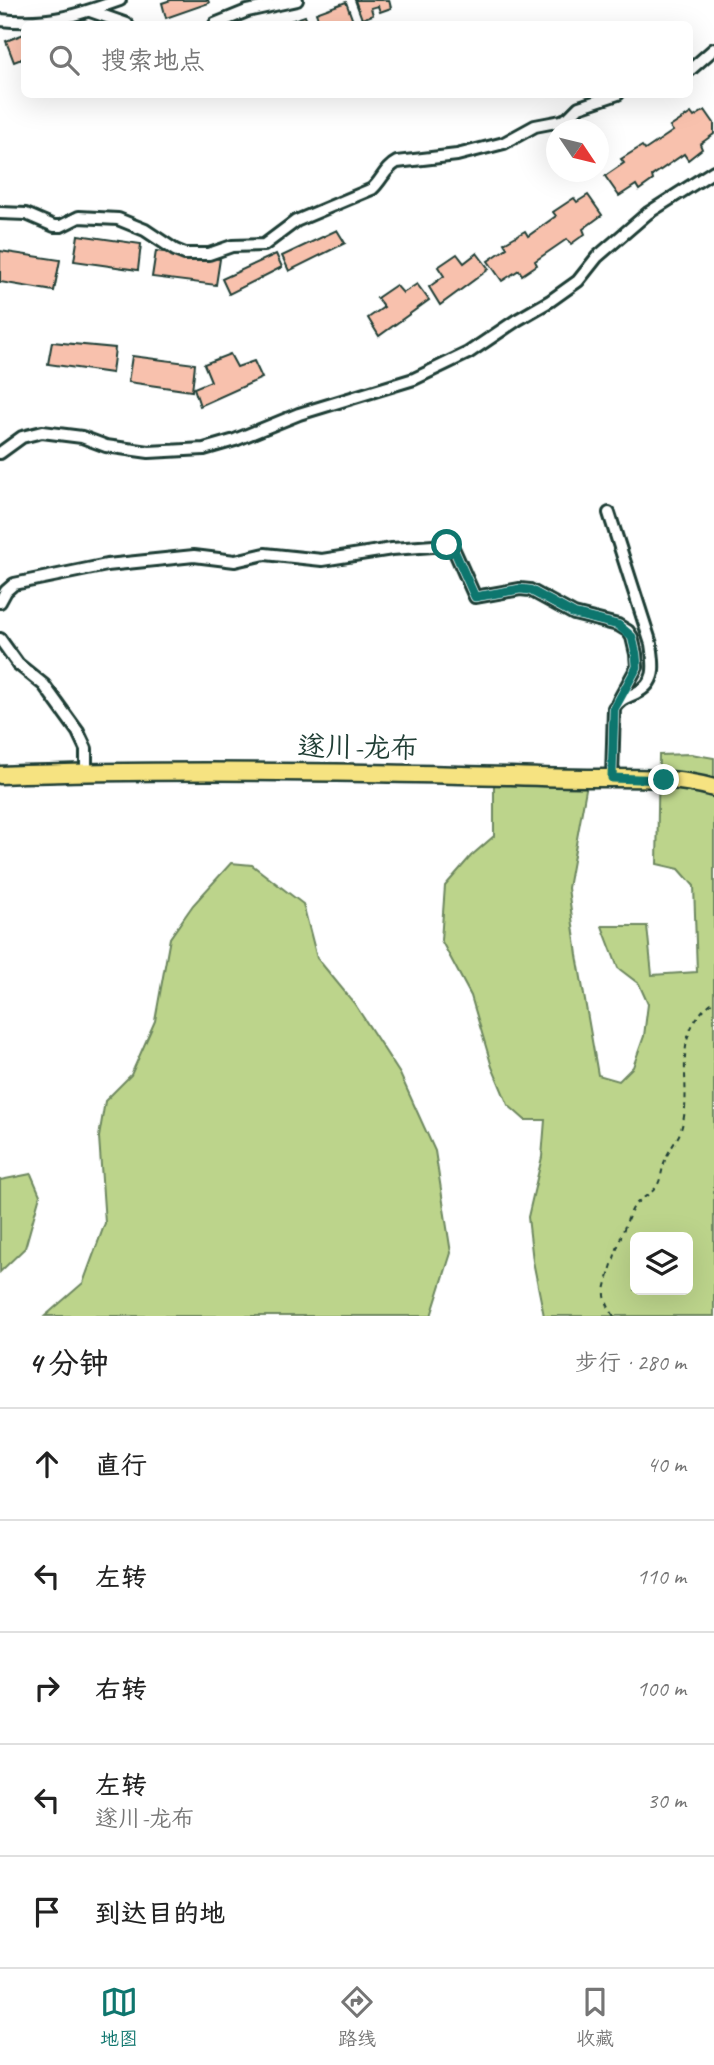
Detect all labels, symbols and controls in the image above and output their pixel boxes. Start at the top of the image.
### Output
search box [21,21,693,98]
icon: search [45,41,83,79]
text: 搜索地点 [101,44,205,77]
north arrow [546,119,609,182]
route start [431,529,462,560]
street label: 遂川-龙布 [297,728,419,766]
route end [648,764,679,795]
map controls [630,1232,693,1295]
button: layers [630,1232,693,1295]
text: 4 分钟 [28,1344,109,1382]
text: 步行 · 280 m [575,1348,686,1377]
icon: ahead [28,1445,66,1483]
text: 直行 [95,1449,147,1482]
text: 40 m [647,1450,686,1479]
icon: left [28,1557,66,1595]
text: 左转 [95,1561,147,1594]
text: 110 m [637,1562,686,1591]
icon: right [28,1669,66,1707]
text: 右转 [95,1673,147,1706]
text: 100 m [637,1674,686,1703]
text: 左转 [95,1769,147,1802]
icon: left [28,1781,66,1819]
text: 30 m [647,1786,686,1815]
text: 遂川-龙布 [95,1804,195,1833]
icon: arrive [28,1893,66,1931]
text: 到达目的地 [95,1897,225,1930]
tab: 地图 [100,1983,138,2051]
tab: 路线 [338,1983,376,2051]
tab: 收藏 [576,1983,614,2051]

